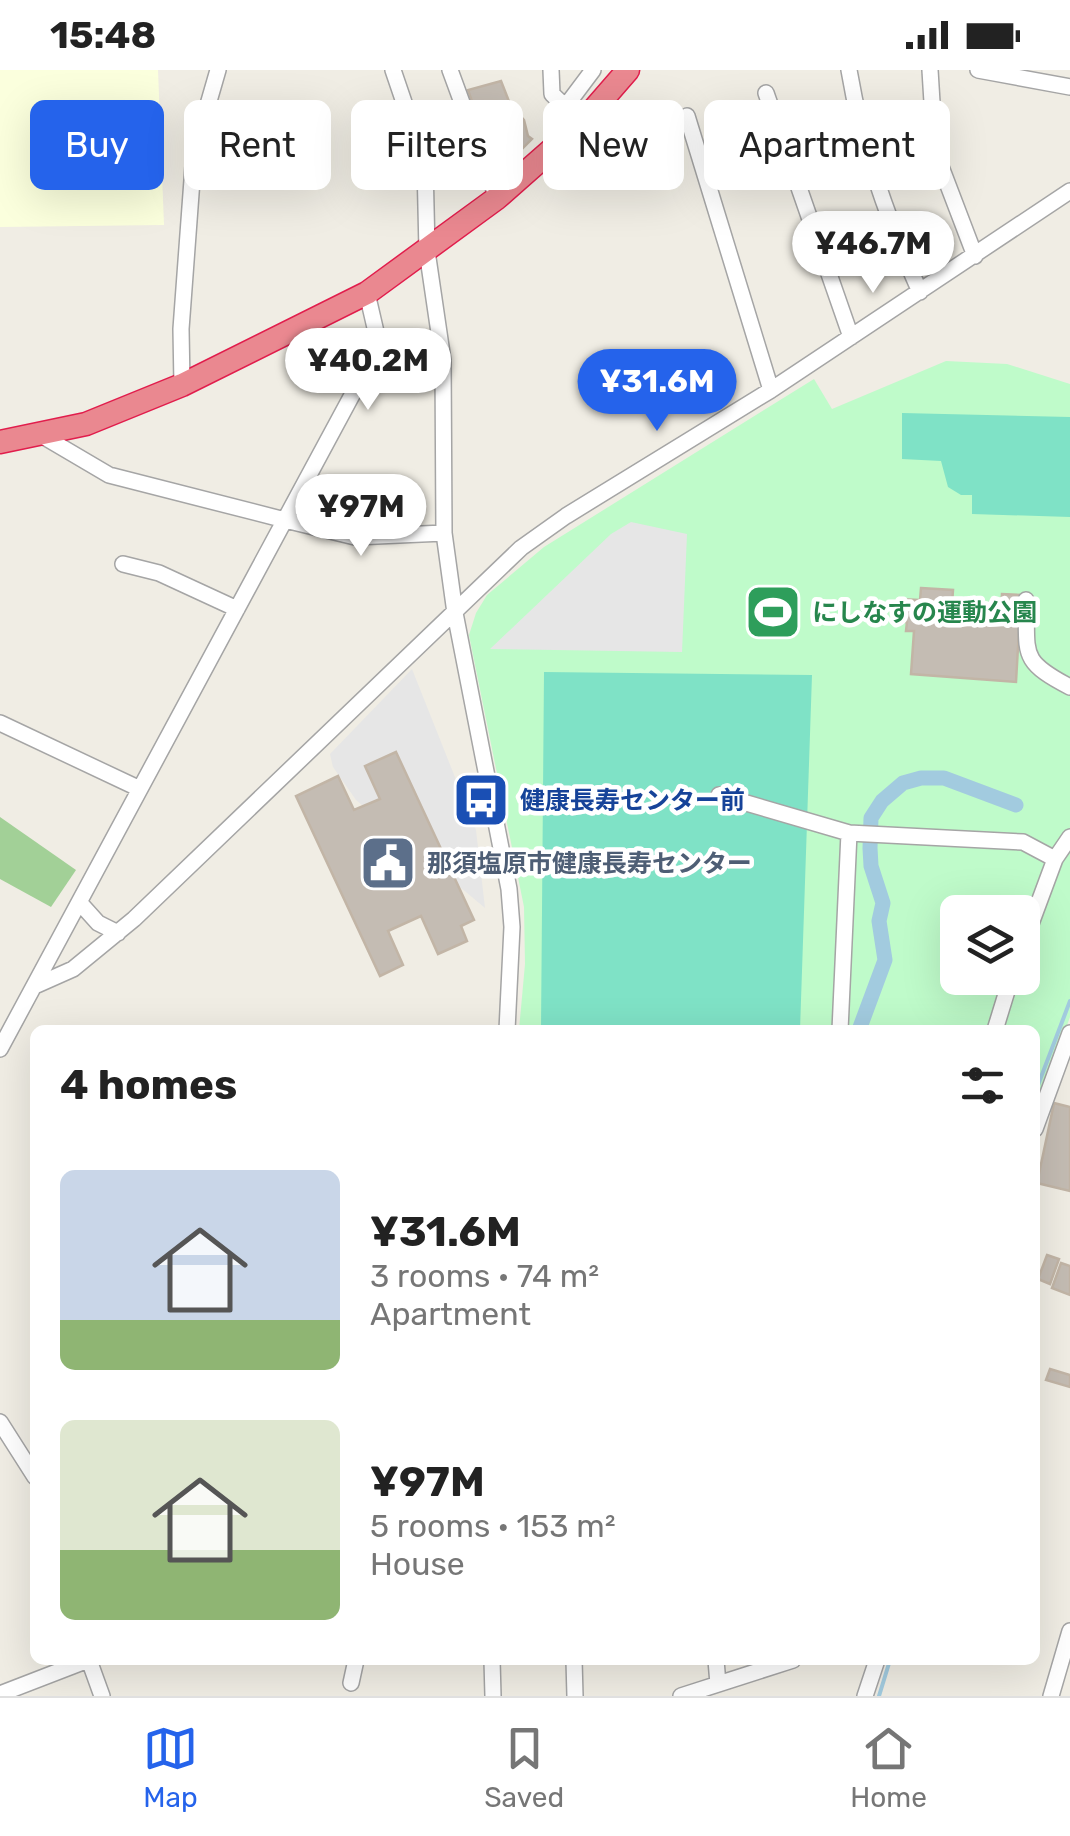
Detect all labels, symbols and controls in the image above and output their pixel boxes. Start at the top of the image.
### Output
text: 15:48 [50,12,156,58]
chip: Buy [30,100,164,190]
chip: Rent [184,100,331,190]
chip: Filters [351,100,523,190]
chip: New [543,100,684,190]
chip: Apartment [704,100,950,190]
pin: ¥46.7M [792,211,954,296]
text: ¥46.7M [814,224,932,262]
pin: ¥40.2M [287,328,449,413]
text: ¥40.2M [307,341,429,379]
pin: ¥31.6M [576,349,738,434]
text: ¥31.6M [600,362,714,400]
pin: ¥97M [302,474,420,559]
text: ¥97M [317,487,405,525]
sports icon: にしなすの運動公園 [743,582,803,642]
place label: にしなすの運動公園 [812,598,1037,627]
bus stop icon: 健康長寿センター前 [451,770,511,830]
place label: 健康長寿センター前 [520,786,745,815]
public building icon: 那須塩原市健康長寿センター [358,833,418,893]
place label: 那須塩原市健康長寿センター [427,849,752,878]
map controls [940,895,1040,995]
button: layers [940,895,1040,995]
icon: filters [955,1058,1010,1113]
text: 4 homes [60,1060,237,1110]
text: ¥31.6M [370,1207,521,1257]
icon: home [140,1210,260,1330]
text: 3 rooms · 74 m² [370,1257,599,1295]
text: Apartment [370,1295,531,1333]
text: ¥97M [370,1457,485,1507]
icon: home [140,1460,260,1580]
text: 5 rooms · 153 m² [370,1507,616,1545]
text: House [370,1545,465,1583]
tab: Map [143,1721,198,1814]
tab: Saved [484,1721,564,1814]
tab: Home [850,1721,927,1814]

